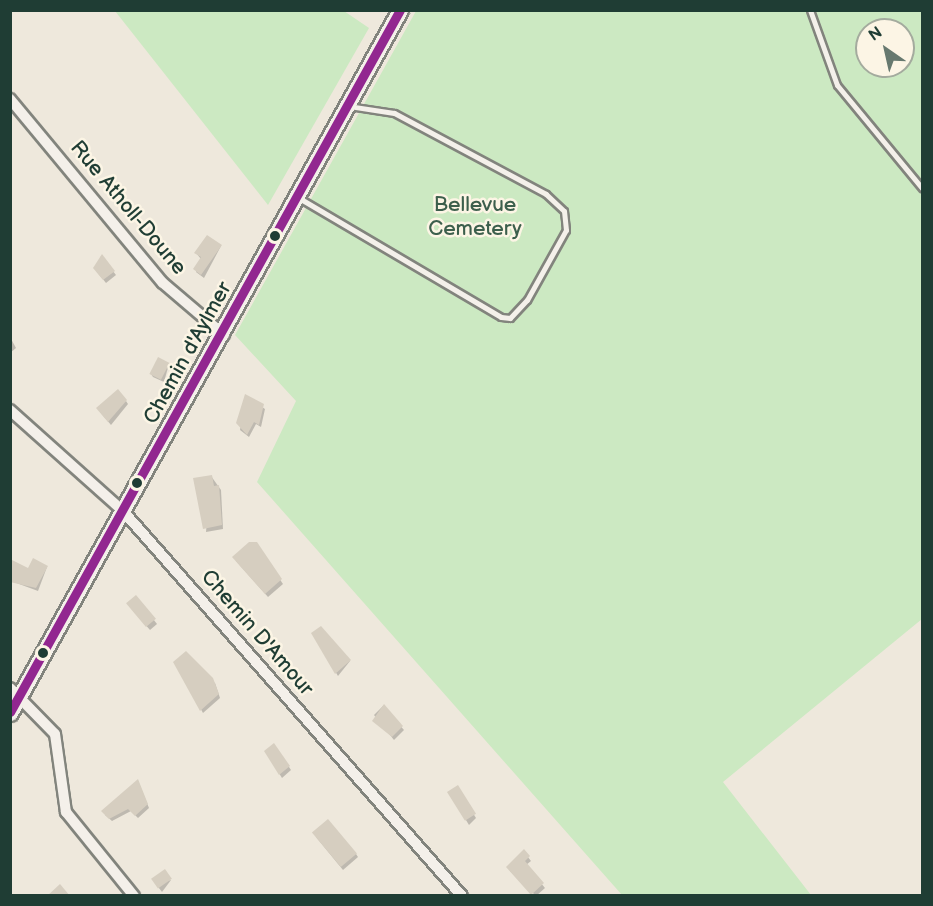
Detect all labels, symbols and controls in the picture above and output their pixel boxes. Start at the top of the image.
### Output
north arrow [855,18,915,78]
text: N [865,23,886,46]
street label: Rue Atholl-Doune [65,136,191,280]
park label: Bellevue Cemetery [428,192,522,242]
unlabelled marker [269,230,281,242]
street label: Chemin d'Aylmer [139,278,237,428]
unlabelled marker [131,477,143,489]
street label: Chemin D'Amour [195,565,319,701]
unlabelled marker [37,647,49,659]

